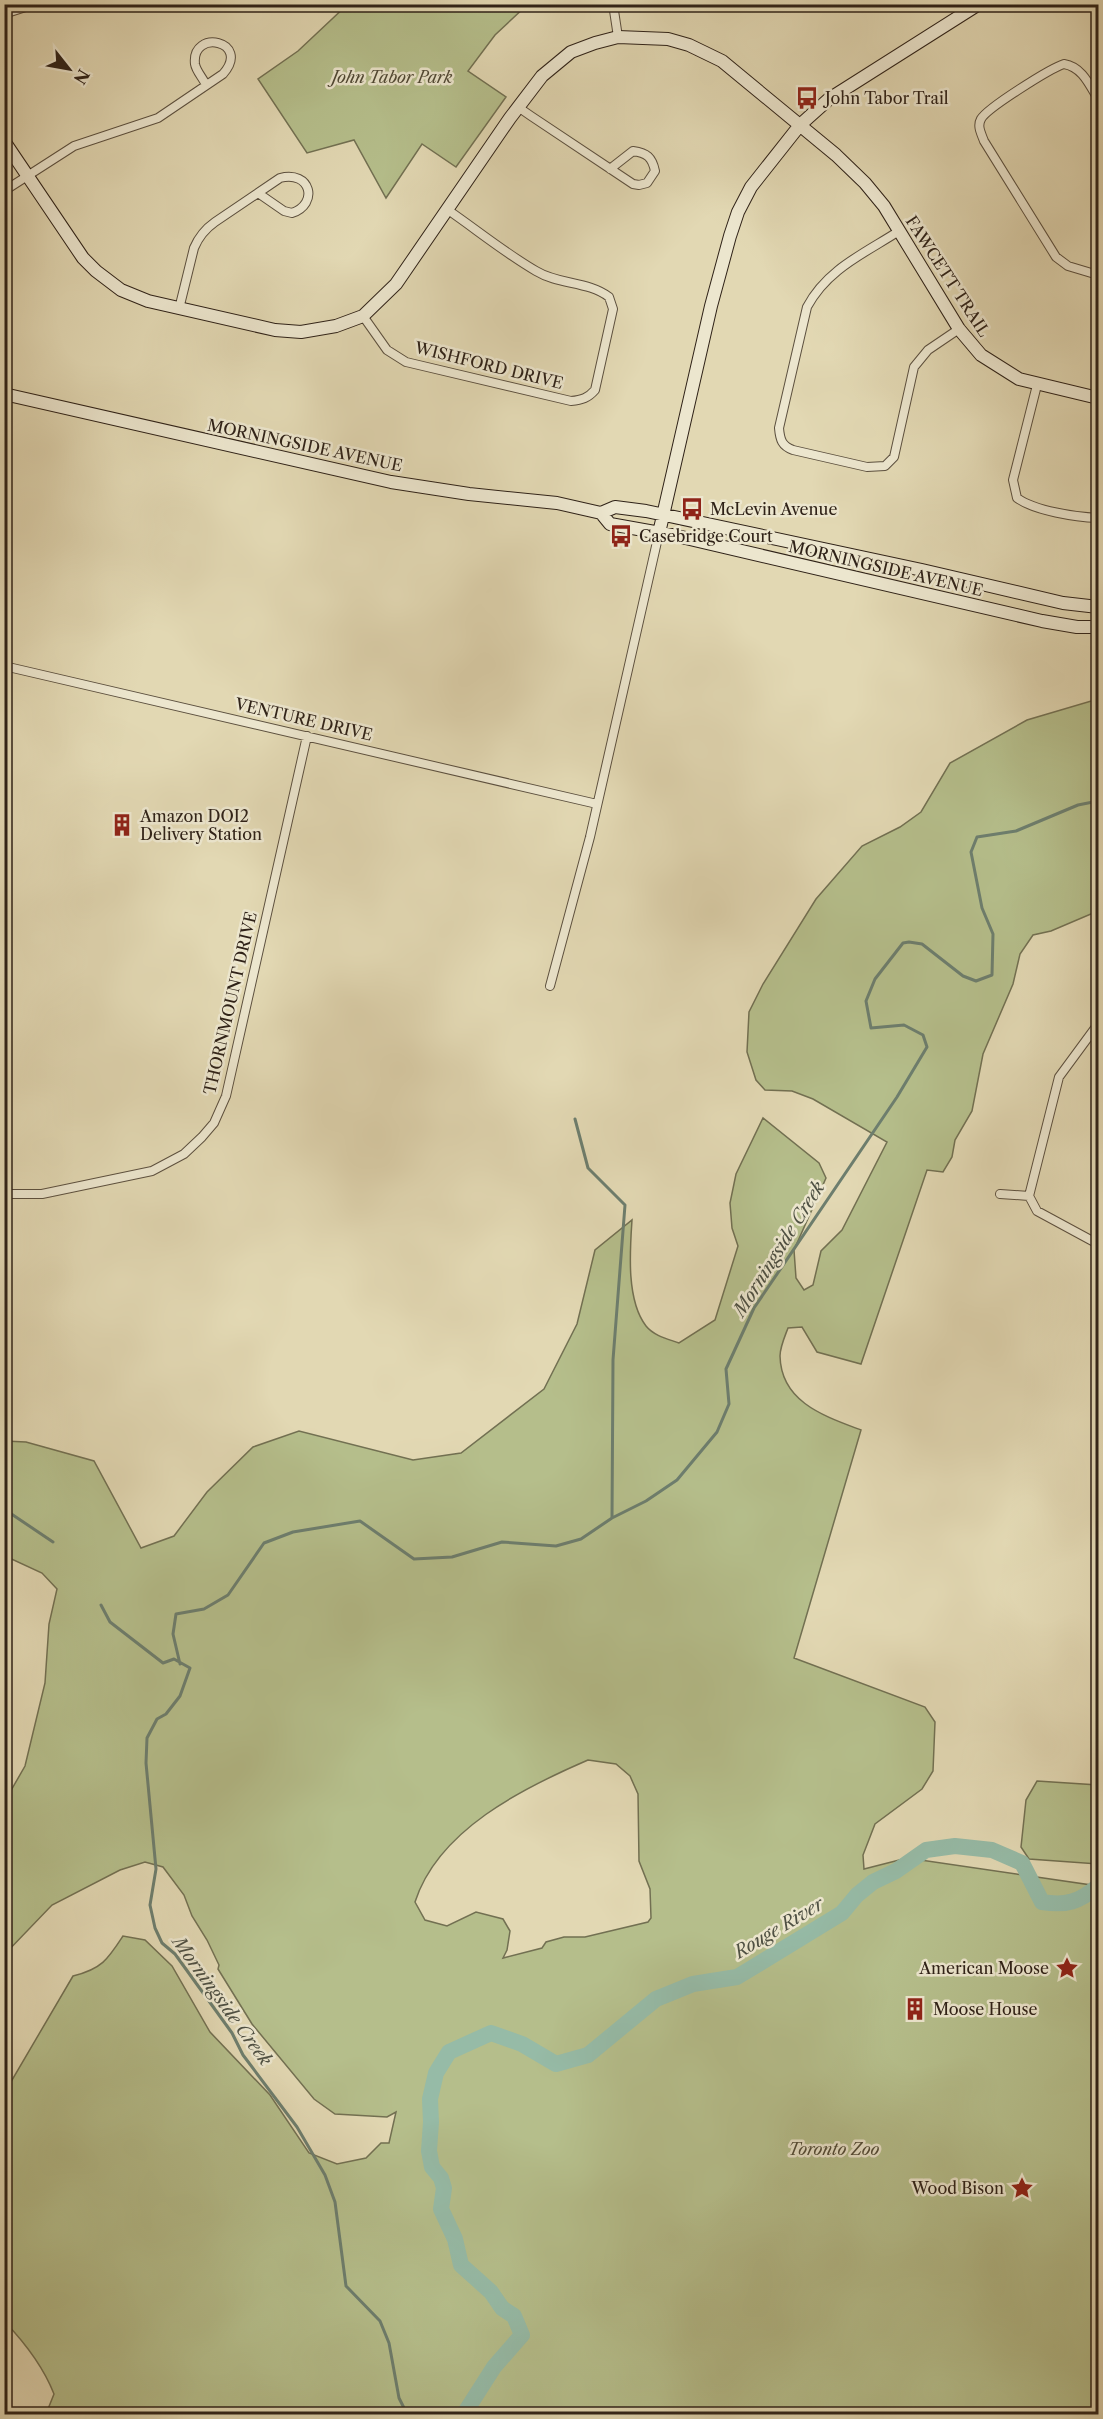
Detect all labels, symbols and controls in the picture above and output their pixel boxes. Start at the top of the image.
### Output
north arrow [39,39,99,99]
text: N [70,66,94,88]
park label: John Tabor Park [327,67,453,87]
bus stop icon: John Tabor Trail [794,85,820,111]
place label: John Tabor Trail [822,88,949,108]
street label: FAWCETT TRAIL [902,212,995,341]
street label: WISHFORD DRIVE [412,337,565,393]
street label: MORNINGSIDE AVENUE [206,415,404,475]
bus stop icon: McLevin Avenue [679,496,705,522]
place label: McLevin Avenue [710,499,837,519]
bus stop icon: Casebridge Court [608,523,634,549]
place label: Casebridge Court [639,526,773,546]
street label: MORNINGSIDE AVENUE [787,536,985,600]
street label: VENTURE DRIVE [232,693,375,745]
place label: Amazon DOI2 Delivery Station [139,806,262,844]
building icon: Amazon DOI2 Delivery Station [109,812,135,838]
street label: THORNMOUNT DRIVE [199,910,261,1096]
water label: Morningside Creek [728,1177,830,1322]
water label: Rouge River [729,1892,829,1964]
water label: Morningside Creek [166,1930,277,2071]
place icon: American Moose [1054,1955,1080,1981]
place label: American Moose [918,1958,1049,1978]
building icon: Moose House [902,1996,928,2022]
place label: Moose House [933,1999,1038,2019]
park label: Toronto Zoo [789,2139,880,2159]
place icon: Wood Bison [1009,2175,1035,2201]
place label: Wood Bison [910,2178,1004,2198]

